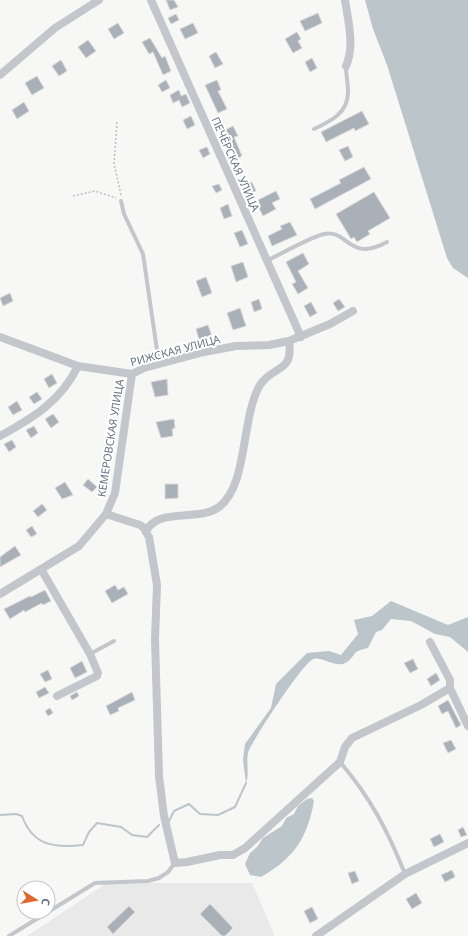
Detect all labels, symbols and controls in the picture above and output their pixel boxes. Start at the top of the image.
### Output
street label: ПЕЧЁРСКАЯ УЛИЦА [208,114,264,215]
street label: РИЖСКАЯ УЛИЦА [128,331,223,369]
street label: КЕМЕРОВСКАЯ УЛИЦА [93,377,127,498]
north arrow [16,880,56,920]
text: С [38,897,54,907]

